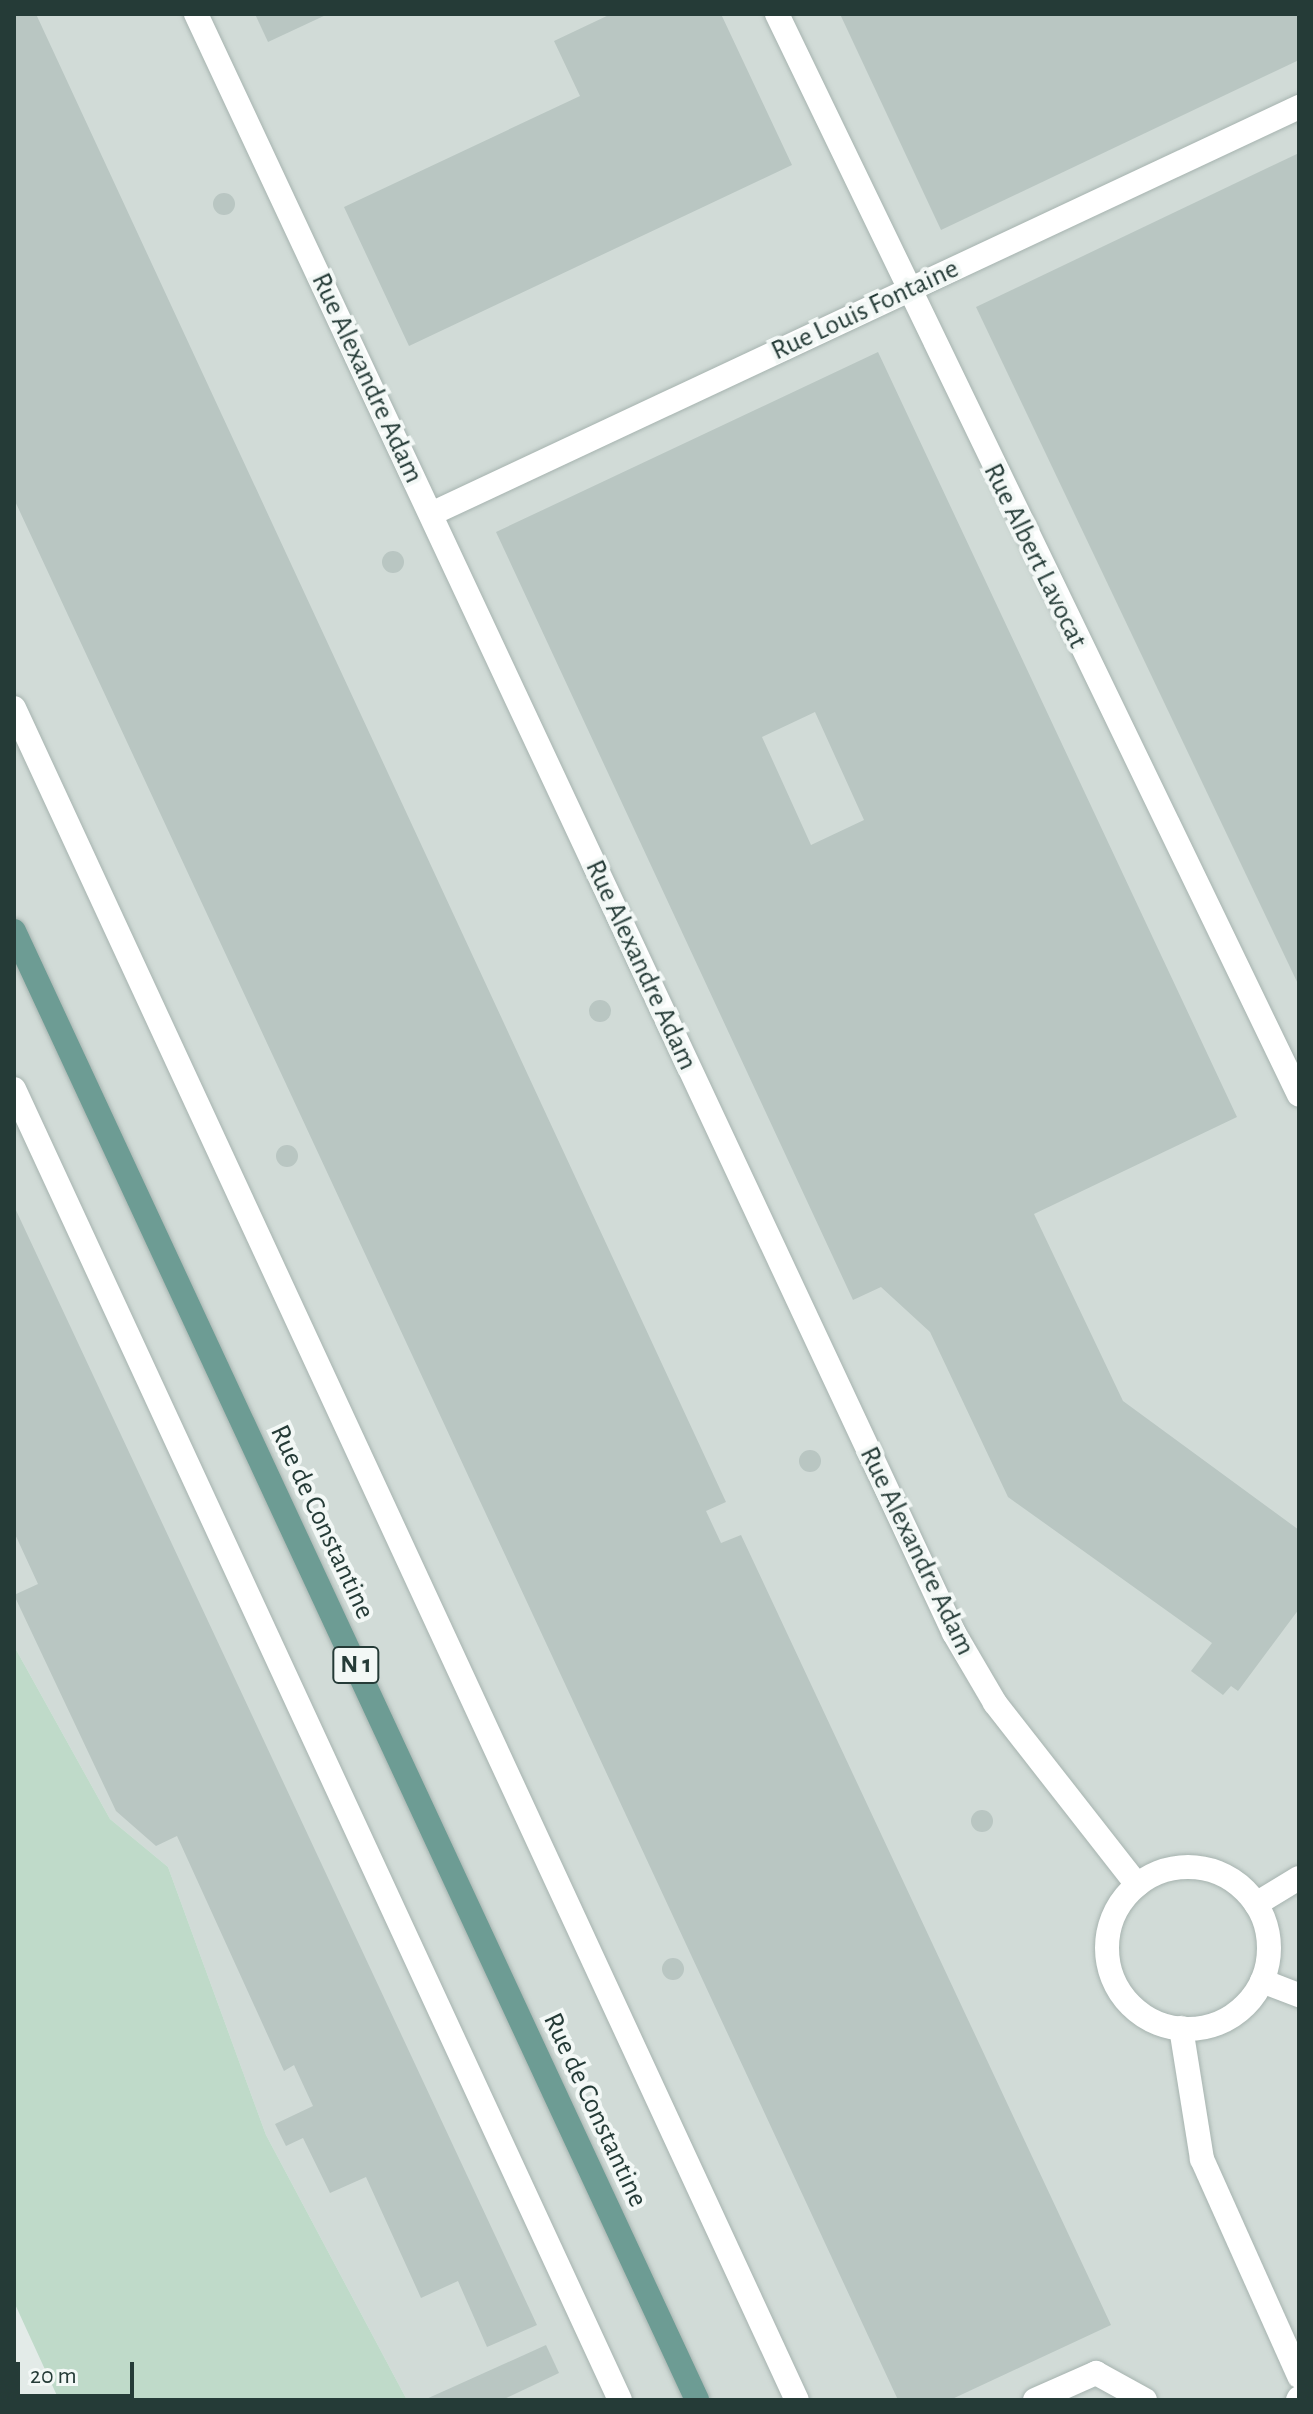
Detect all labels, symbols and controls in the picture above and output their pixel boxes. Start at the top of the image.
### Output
street label: Rue Louis Fontaine [766,252,964,368]
street label: Rue Alexandre Adam [304,268,430,488]
street label: Rue Albert Lavocat [976,458,1094,654]
street label: Rue Alexandre Adam [578,855,704,1075]
street label: Rue de Constantine [262,1420,382,1624]
street label: Rue Alexandre Adam [852,1441,982,1661]
road number: N 1 [332,1643,380,1687]
street label: Rue de Constantine [535,2008,655,2212]
scale bar [20,2346,138,2396]
text: 20 m [30,2364,77,2388]

